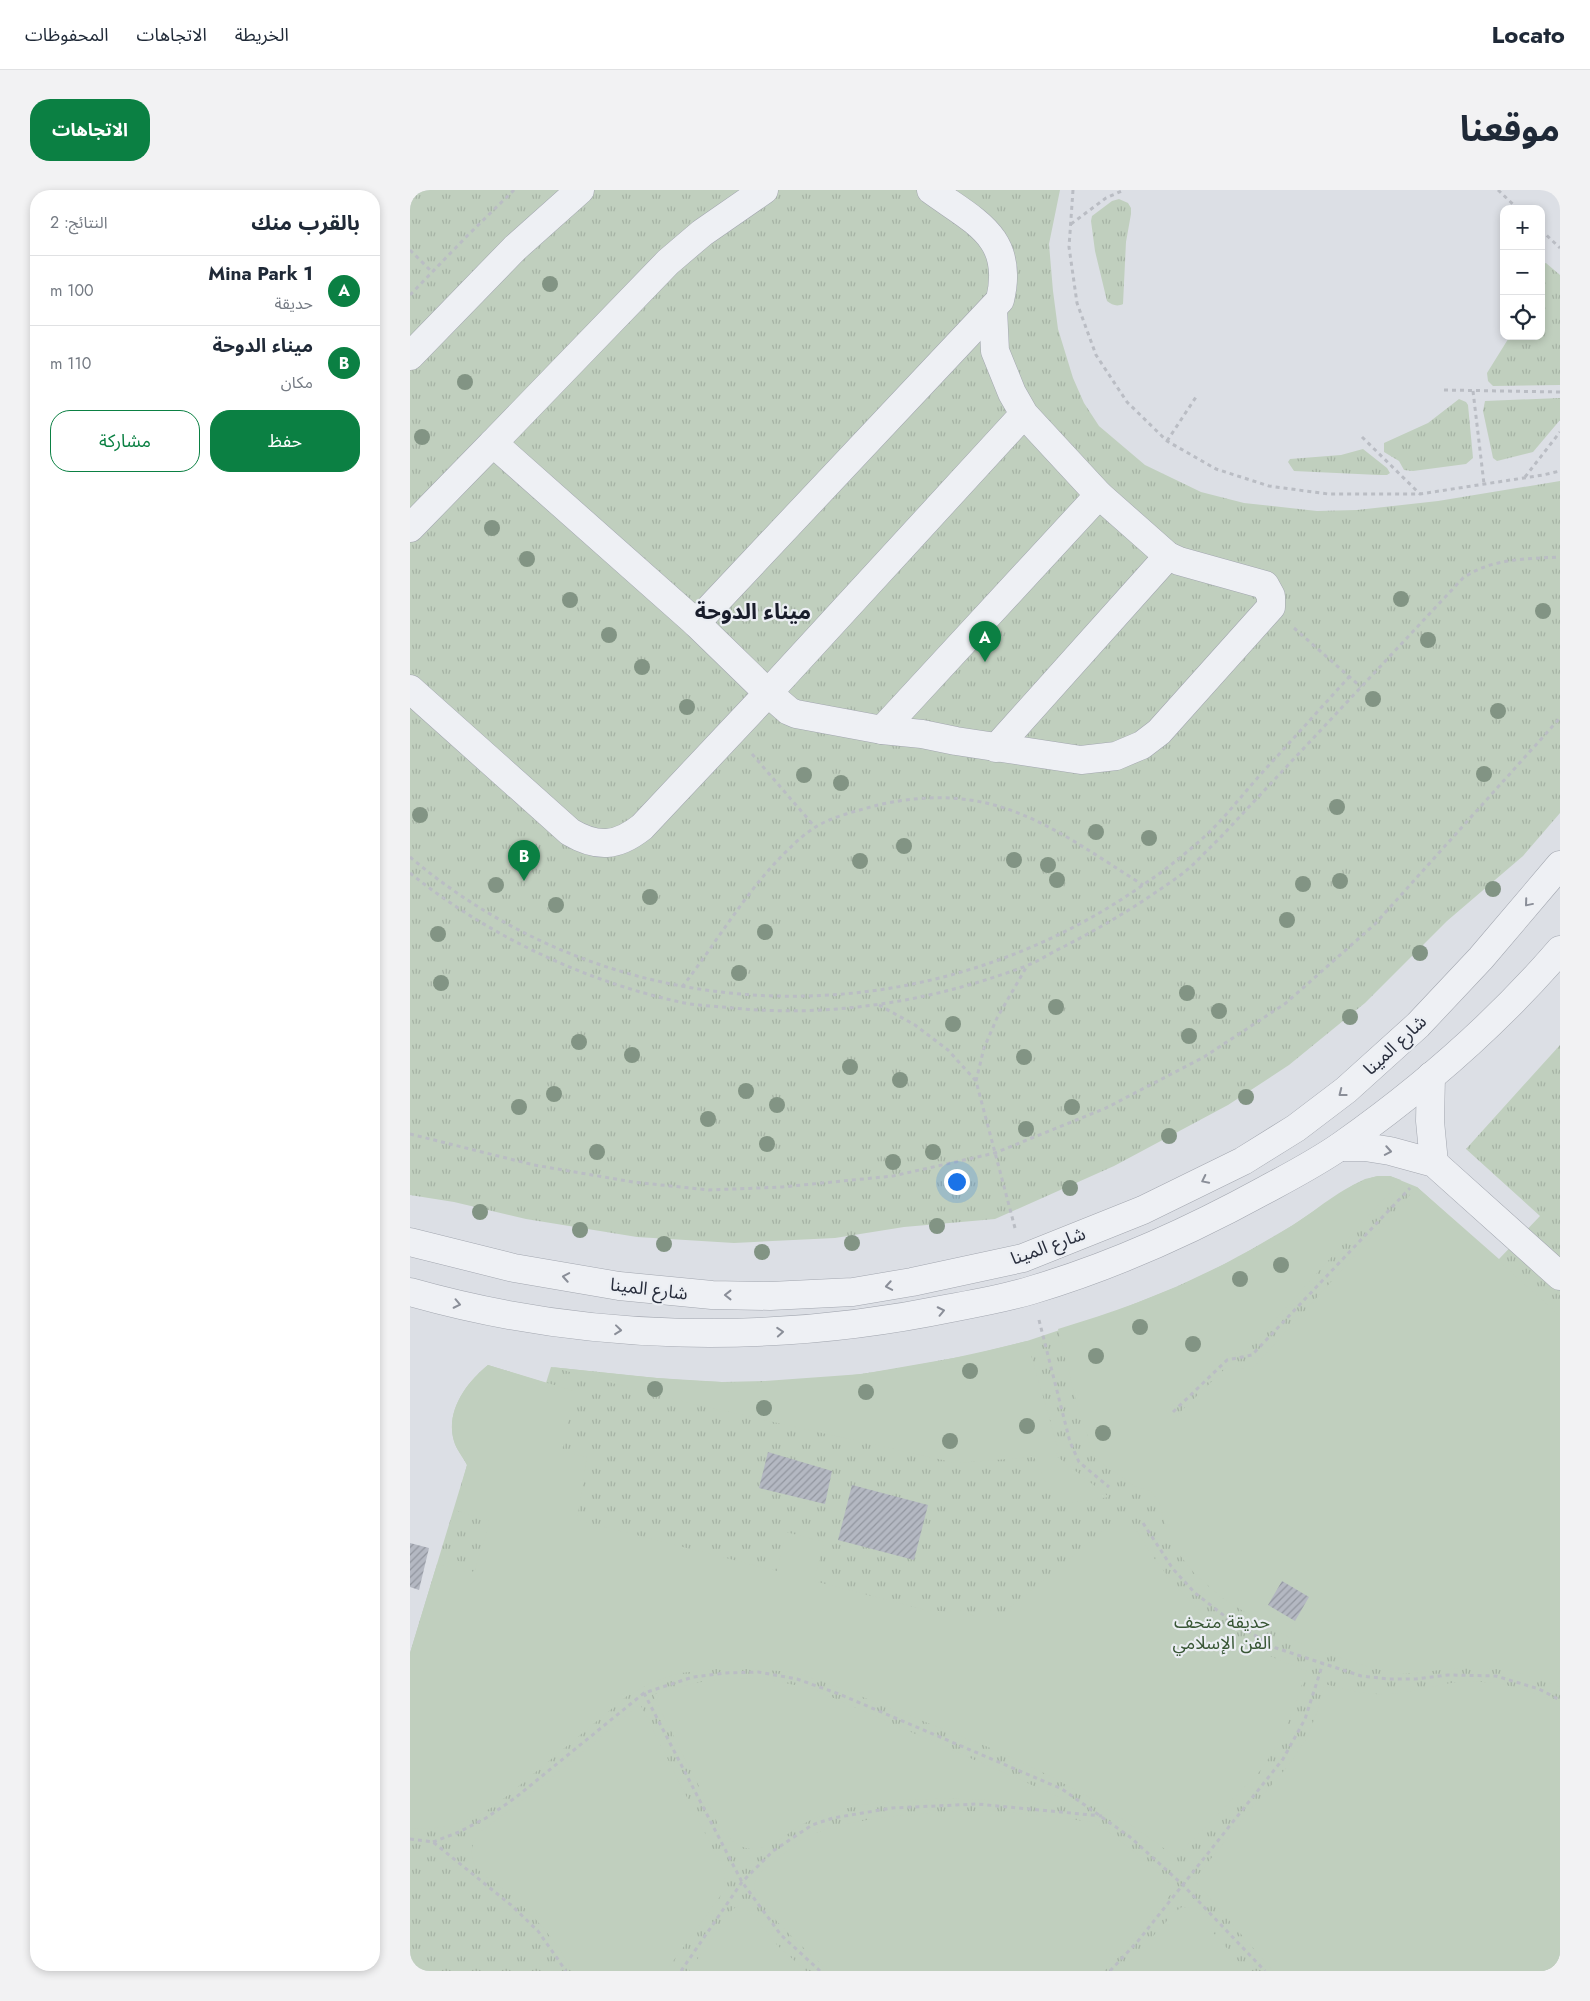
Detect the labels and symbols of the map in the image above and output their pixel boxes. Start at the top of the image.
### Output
district label: ميناء الدوحة [695,595,811,627]
pin: A [969,621,1001,662]
pin: B [508,840,540,881]
one-way arrow [1525,897,1534,906]
street label: شارع المينا [1358,1009,1433,1082]
one-way arrow [1339,1088,1348,1096]
one-way arrow [1383,1145,1392,1156]
your location [944,1169,970,1195]
one-way arrow [1201,1174,1210,1184]
street label: شارع المينا [1007,1220,1089,1272]
street label: شارع المينا [609,1271,689,1308]
one-way arrow [562,1272,571,1283]
one-way arrow [885,1280,894,1290]
one-way arrow [723,1290,731,1300]
one-way arrow [453,1299,462,1309]
one-way arrow [936,1306,945,1316]
one-way arrow [614,1324,622,1335]
one-way arrow [776,1327,784,1338]
park label: حديقة متحف الفن الإسلامي [1173,1609,1271,1656]

